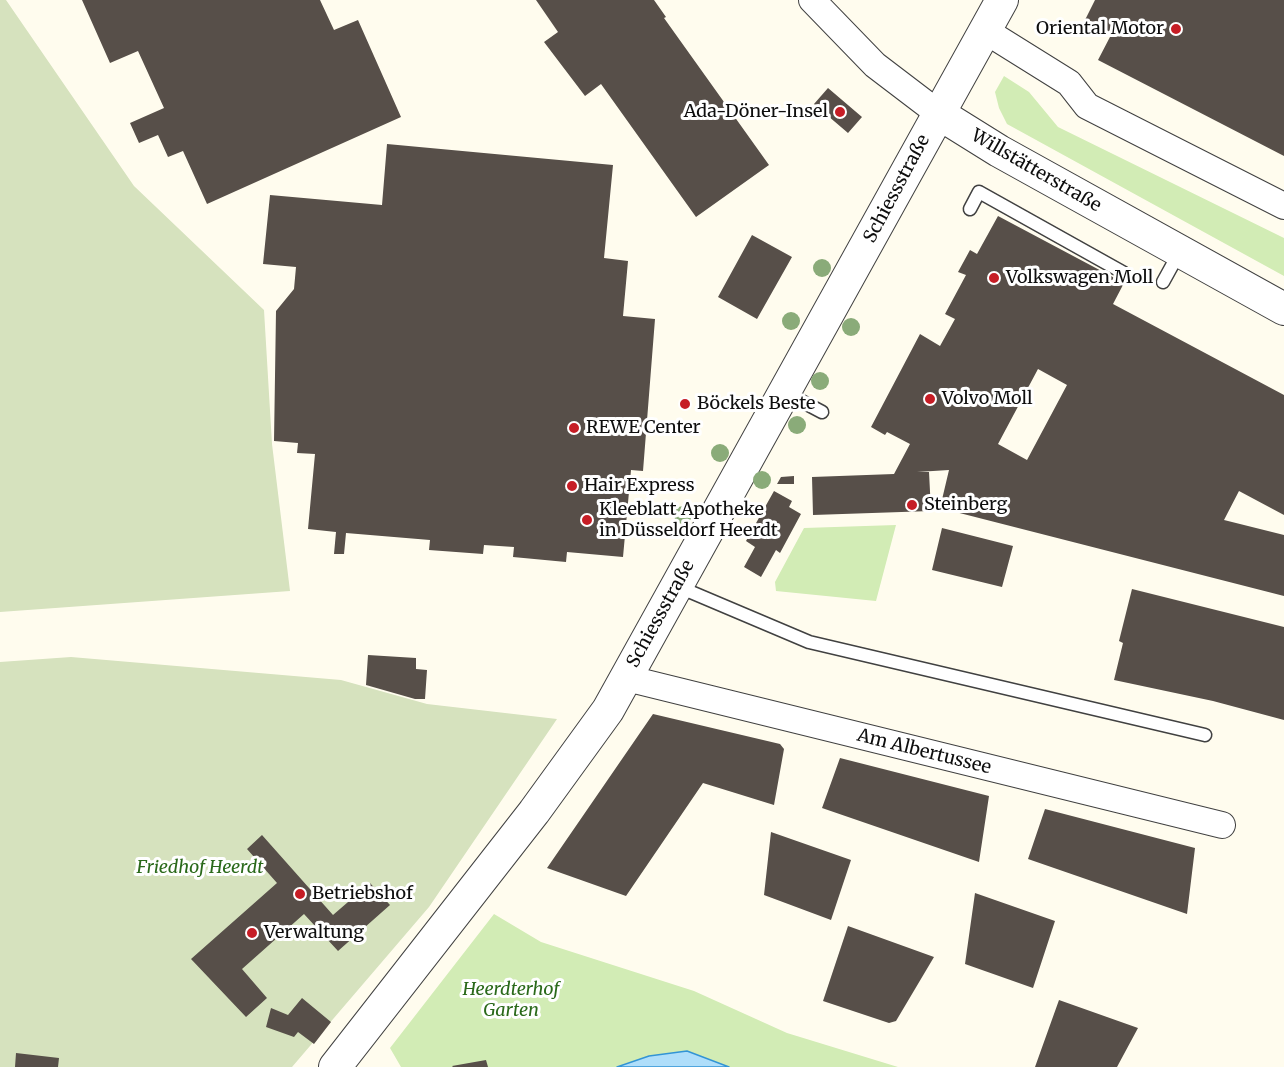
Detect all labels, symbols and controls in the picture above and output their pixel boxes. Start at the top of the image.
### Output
place label: Oriental Motor [1036,18,1164,40]
marker: Oriental Motor [1169,22,1183,36]
place label: Ada-Döner-Insel [684,101,828,123]
marker: Ada-Döner-Insel [833,105,847,119]
street label: Willstätterstraße [967,125,1105,217]
street label: Schiessstraße [859,131,935,247]
place label: Volkswagen Moll [1006,267,1153,289]
marker: Volkswagen Moll [987,271,1001,285]
place label: Volvo Moll [942,388,1033,410]
marker: Volvo Moll [923,392,937,406]
place label: Böckels Beste [697,393,815,415]
marker: Böckels Beste [678,397,692,411]
place label: REWE Center [586,417,701,439]
marker: REWE Center [567,421,581,435]
place label: Hair Express [584,475,695,497]
marker: Hair Express [565,479,579,493]
place label: Steinberg [924,494,1007,516]
marker: Steinberg [905,498,919,512]
place label: Kleeblatt Apotheke in Düsseldorf Heerdt [599,499,778,542]
marker: Kleeblatt Apotheke in Düsseldorf Heerdt [580,513,594,527]
street label: Schiessstraße [623,557,699,671]
street label: Am Albertussee [855,725,993,779]
park label: Friedhof Heerdt [137,857,263,879]
place label: Betriebshof [312,883,413,905]
marker: Betriebshof [293,887,307,901]
place label: Verwaltung [264,922,364,944]
marker: Verwaltung [245,926,259,940]
park label: Heerdterhof Garten [463,979,559,1022]

